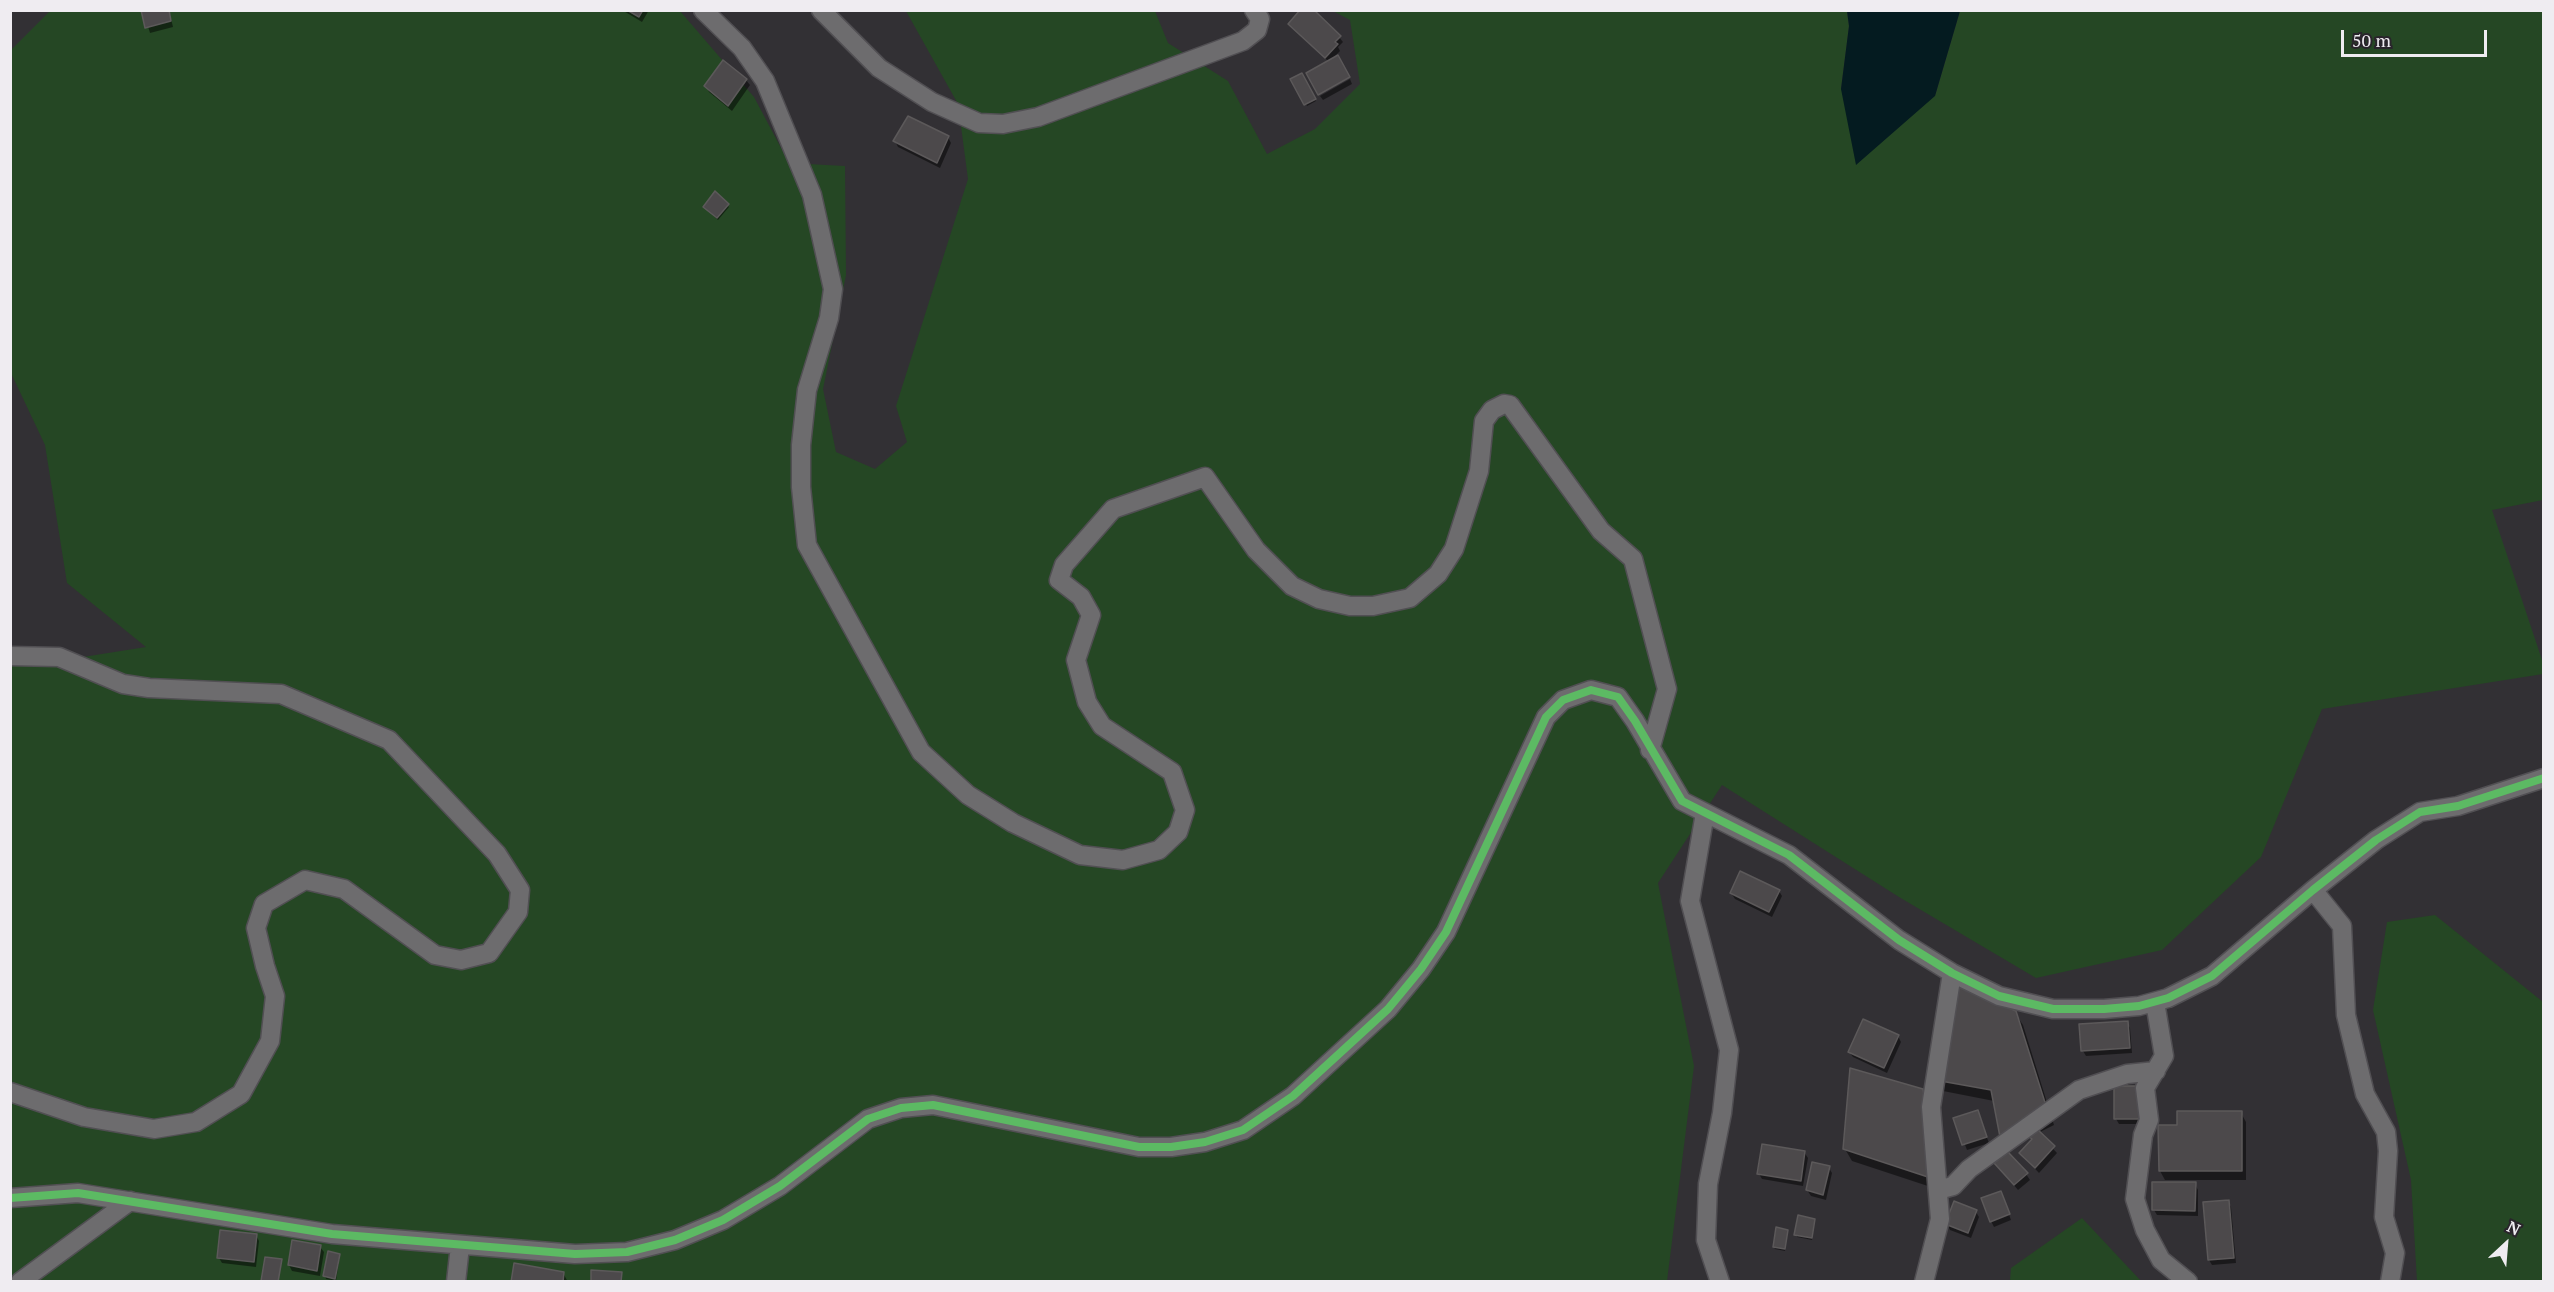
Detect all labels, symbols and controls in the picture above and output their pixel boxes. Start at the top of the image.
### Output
scale bar [2344,18,2490,56]
text: 50 m [2352,28,2391,52]
north arrow [2476,1214,2536,1274]
text: N [2504,1215,2524,1240]

